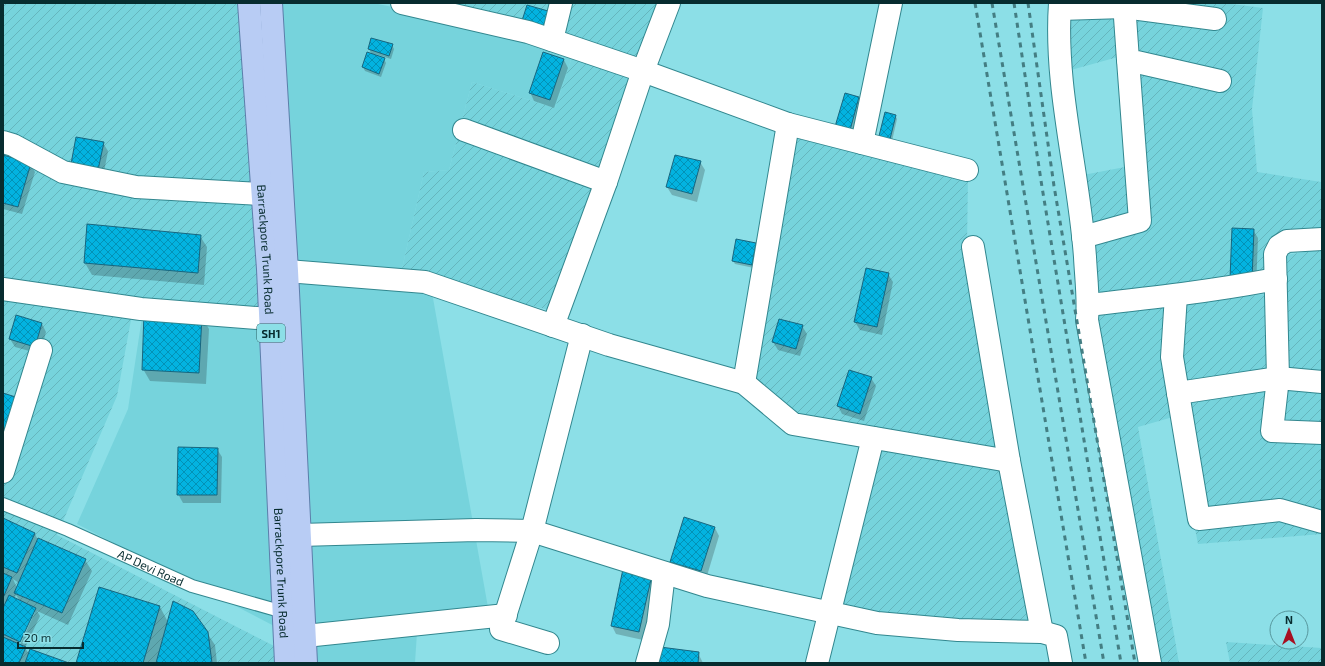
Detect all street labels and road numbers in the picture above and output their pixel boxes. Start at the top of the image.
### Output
street label: Barrackpore Trunk Road [255,184,277,315]
road number: SH1 [257,324,285,342]
street label: Barrackpore Trunk Road [272,508,292,638]
street label: AP Devi Road [116,546,186,588]

